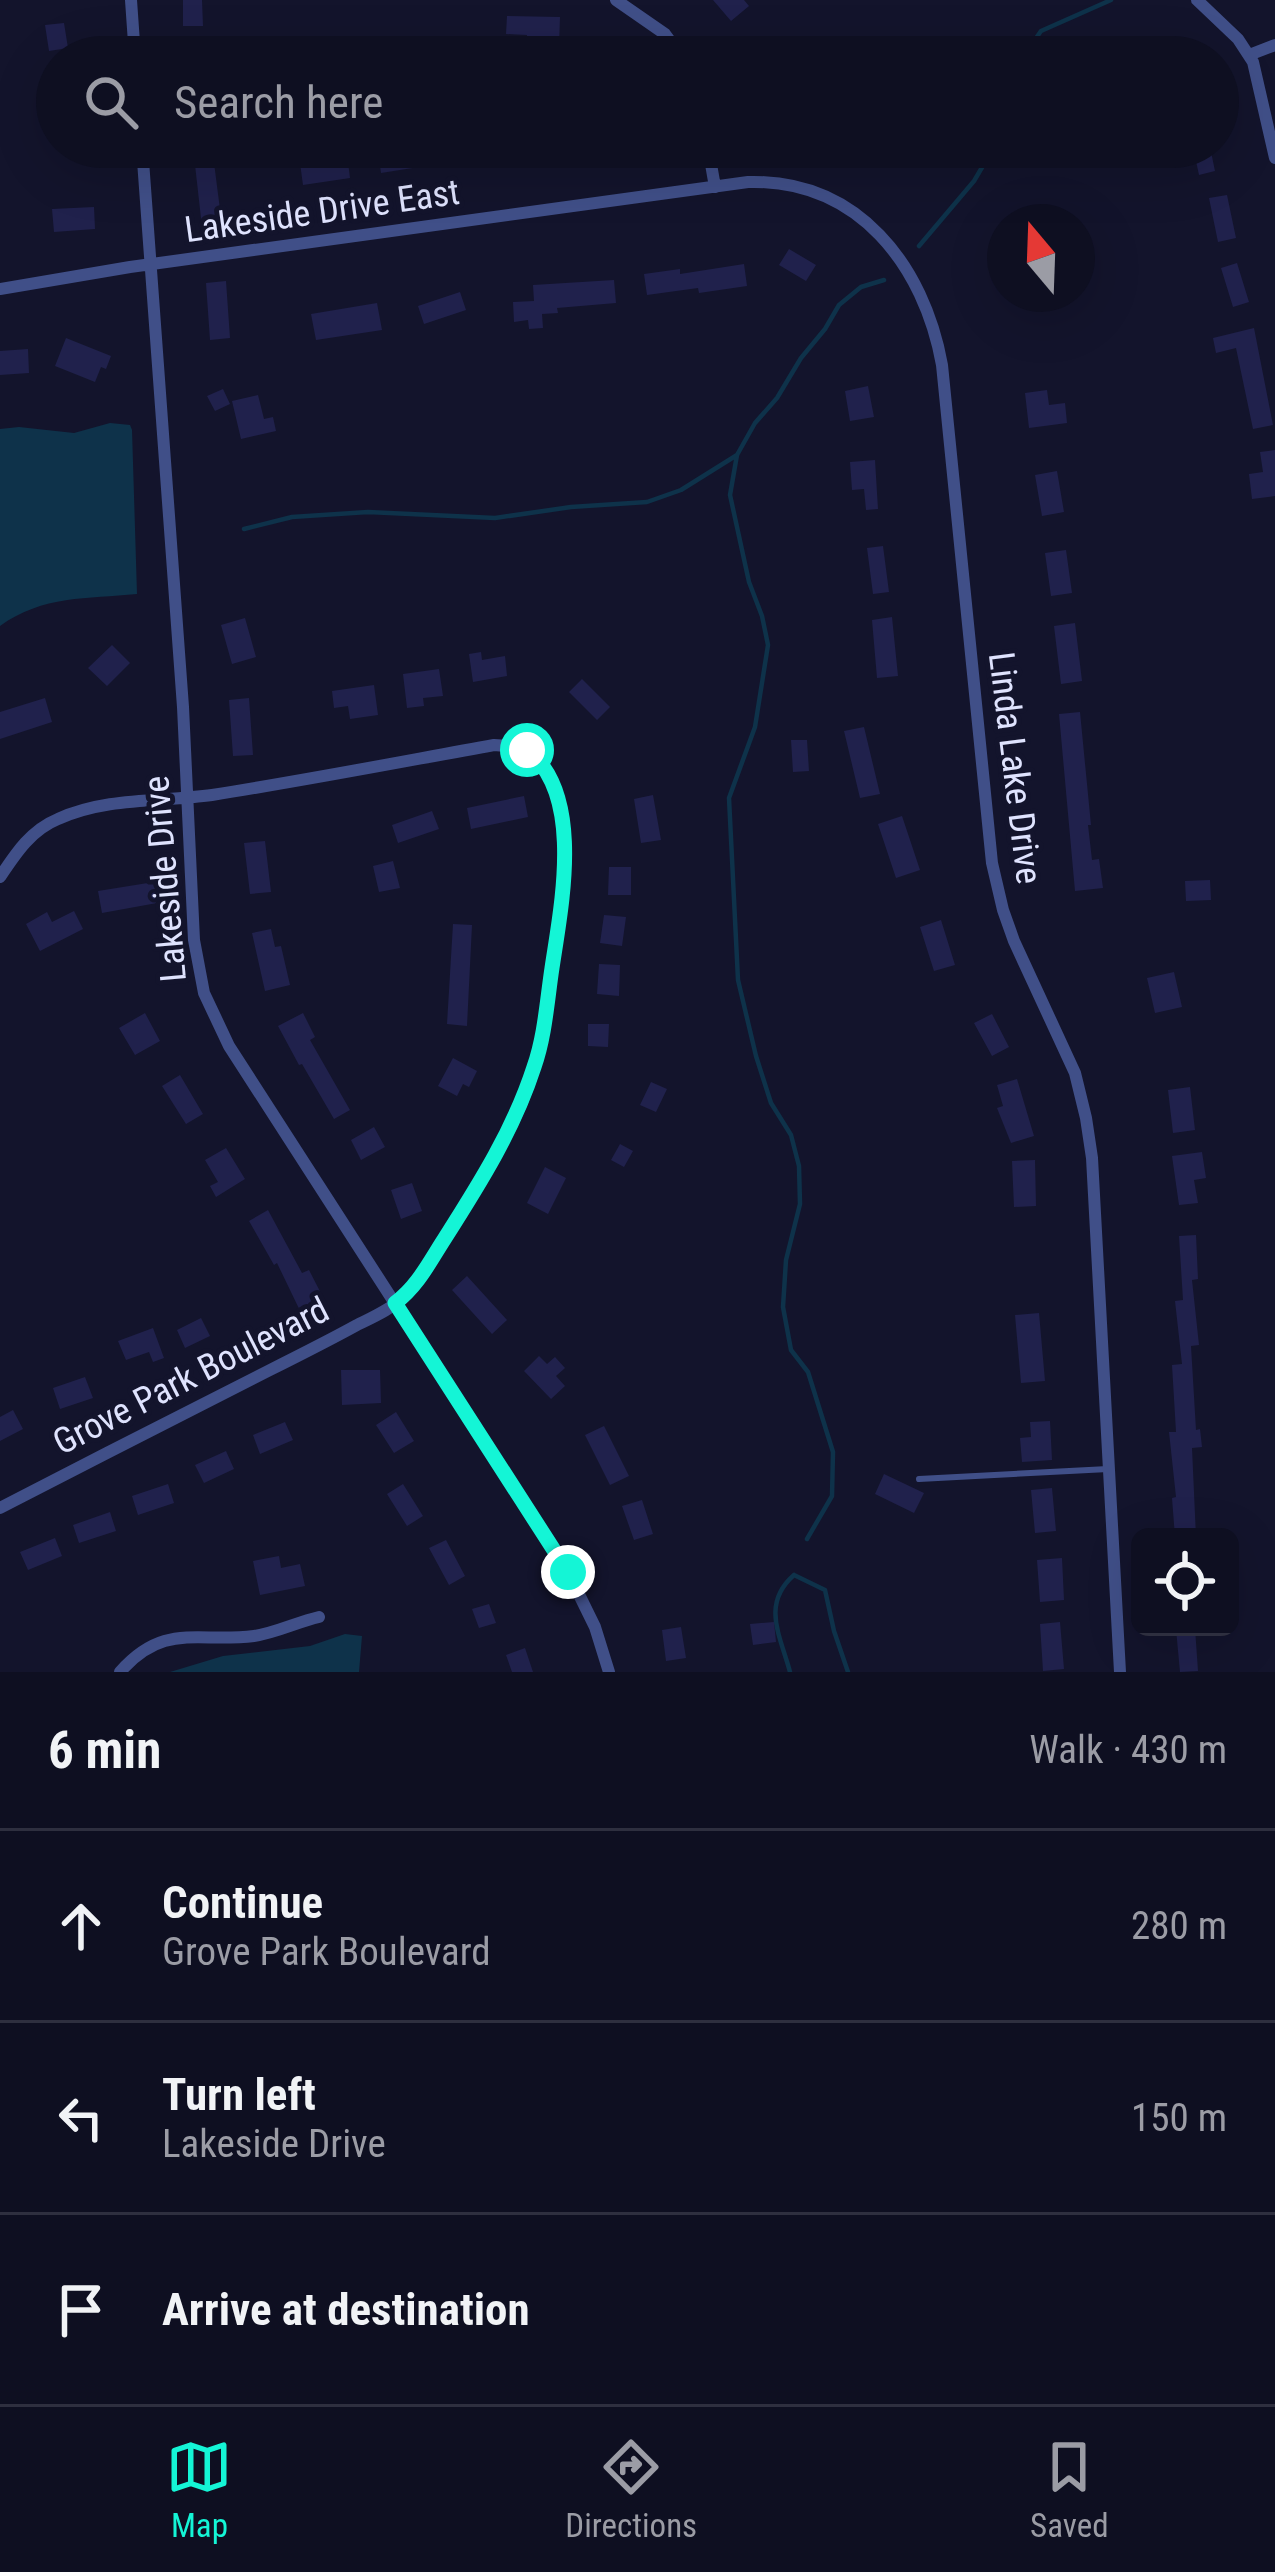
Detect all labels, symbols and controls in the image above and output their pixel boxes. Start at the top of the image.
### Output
search box [36,36,1239,168]
icon: search [78,69,144,135]
text: Search here [174,76,383,129]
street label: Lakeside Drive East [182,171,462,251]
north arrow [987,204,1095,312]
street label: Linda Lake Drive [980,650,1050,886]
route start [500,723,554,777]
street label: Lakeside Drive [135,774,195,984]
street label: Grove Park Boulevard [46,1288,336,1464]
map controls [1131,1528,1239,1636]
button: locate [1131,1528,1239,1636]
route end [541,1545,595,1599]
text: 6 min [48,1721,161,1780]
text: Walk · 430 m [1029,1727,1227,1773]
text: Continue [162,1876,323,1929]
icon: ahead [48,1893,114,1959]
text: 280 m [1131,1903,1227,1949]
text: Grove Park Boulevard [162,1929,491,1975]
text: Turn left [162,2068,316,2121]
icon: left [48,2085,114,2151]
text: 150 m [1131,2095,1227,2141]
text: Lakeside Drive [162,2121,386,2167]
icon: arrive [48,2277,114,2343]
text: Arrive at destination [162,2283,530,2336]
tab: Map [166,2434,232,2545]
tab: Directions [565,2434,697,2545]
tab: Saved [1030,2434,1109,2545]

